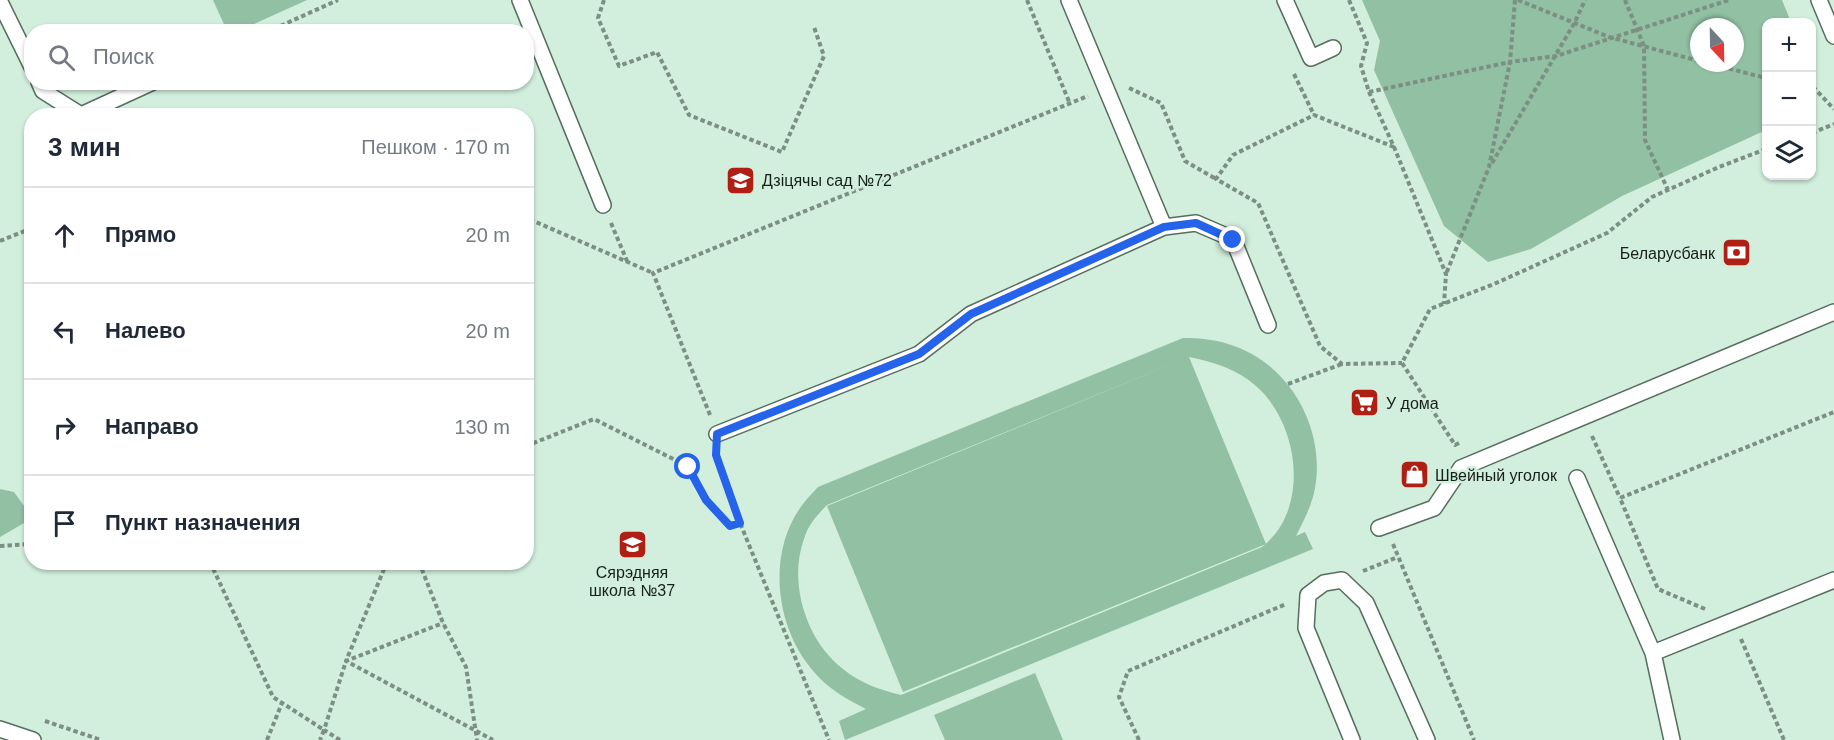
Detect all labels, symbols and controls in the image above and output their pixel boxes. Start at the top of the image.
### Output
north arrow [1690,18,1744,72]
map controls [1762,18,1816,180]
button: + [1762,18,1816,72]
search box [24,24,534,90]
icon: search [45,41,78,74]
text: Поиск [93,44,154,69]
button: − [1762,72,1816,126]
button: layers [1762,126,1816,180]
text: 3 мин [48,132,121,162]
text: Пешком · 170 m [361,136,510,158]
school or university icon: Дзіцячы сад №72 [725,164,757,196]
place label: Дзіцячы сад №72 [762,172,892,189]
icon: ahead [48,219,81,252]
text: Прямо [105,222,176,247]
text: 20 m [466,224,510,246]
route end [1219,226,1245,252]
bank icon: Беларусбанк [1720,237,1752,269]
place label: Беларусбанк [1620,245,1716,262]
icon: left [48,315,81,348]
text: Налево [105,318,186,343]
text: 20 m [466,320,510,342]
supermarket icon: У дома [1349,387,1381,419]
place label: У дома [1386,395,1439,412]
icon: right [48,411,81,444]
text: Направо [105,414,199,439]
text: 130 m [454,416,510,438]
route start [674,453,700,479]
shop icon: Швейный уголок [1398,459,1430,491]
place label: Швейный уголок [1435,467,1558,484]
icon: arrive [48,507,81,540]
text: Пункт назначения [105,510,301,535]
school or university icon: Сярэдняя школа №37 [616,528,648,560]
place label: Сярэдняя школа №37 [589,564,675,599]

